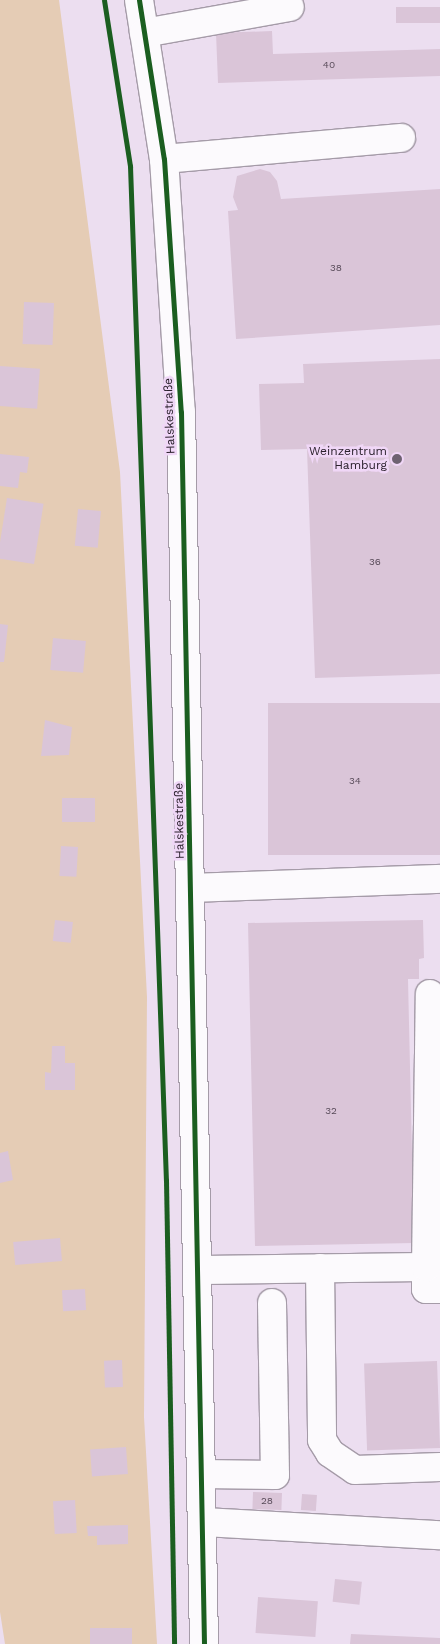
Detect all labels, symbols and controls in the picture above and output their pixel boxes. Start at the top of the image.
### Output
house number: 40 [323,59,335,71]
house number: 38 [330,262,342,274]
street label: Halskestraße [161,378,179,454]
place label: Weinzentrum Hamburg [309,445,387,473]
marker: Weinzentrum Hamburg [391,453,403,465]
house number: 36 [369,556,381,568]
house number: 34 [349,775,361,787]
street label: Halskestraße [172,783,188,859]
house number: 32 [325,1105,337,1117]
house number: 28 [261,1495,273,1507]

